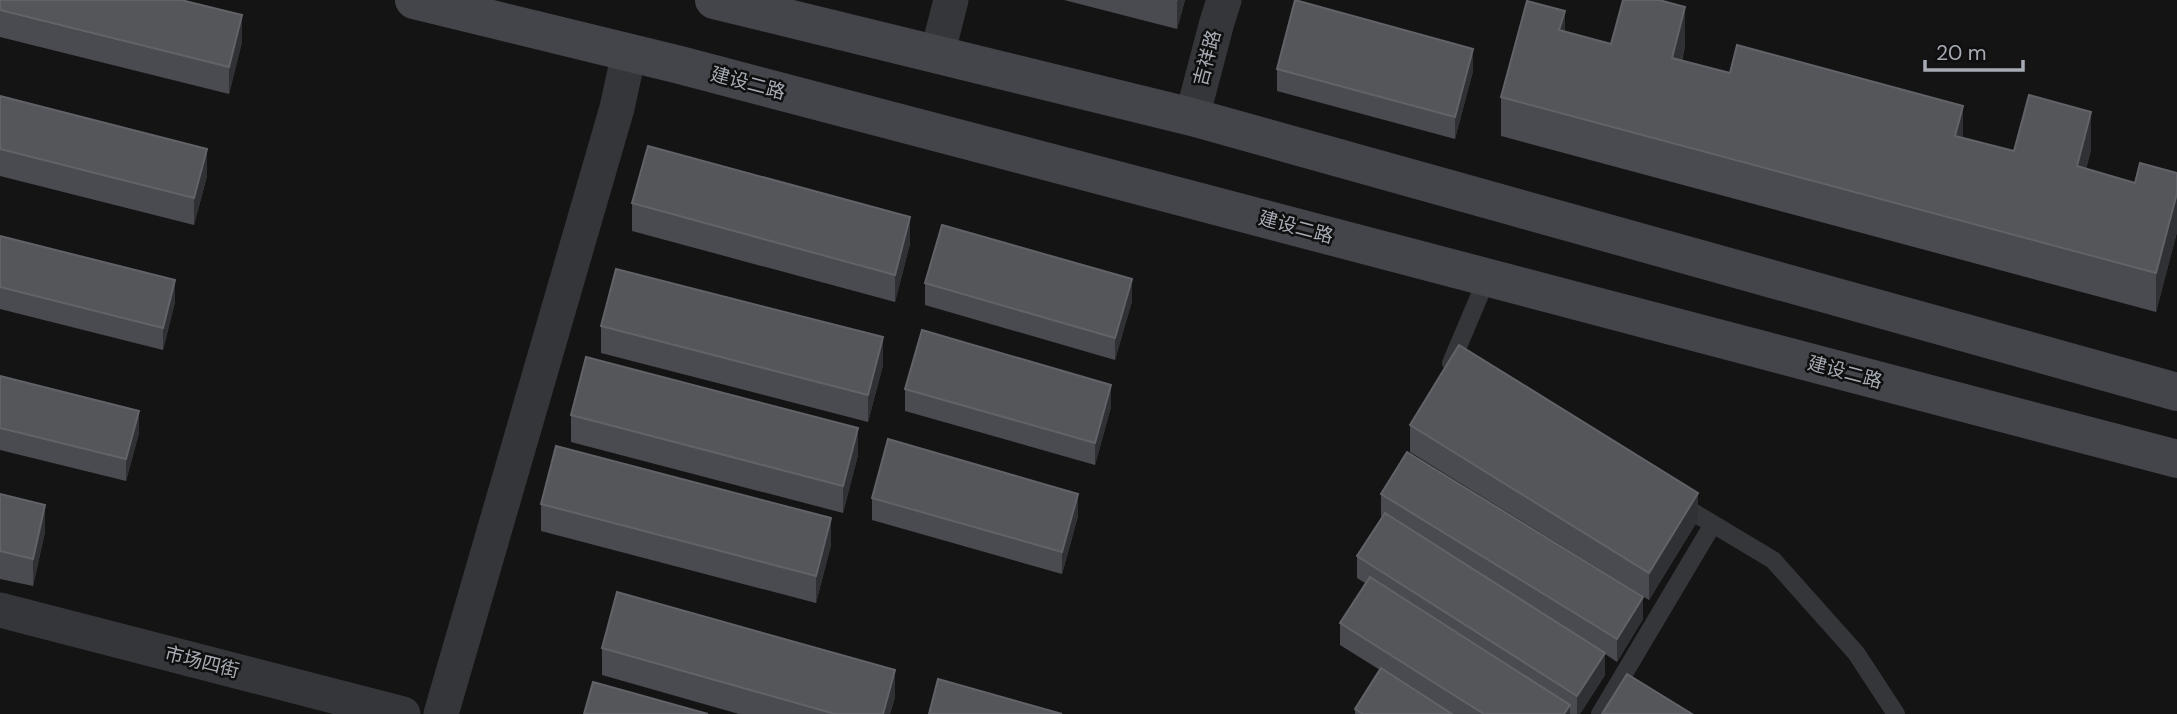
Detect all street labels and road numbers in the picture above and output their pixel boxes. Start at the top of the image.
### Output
street label: 吉祥路 [1188,27,1226,89]
street label: 建设二路 [708,61,788,105]
street label: 建设二路 [1256,205,1336,249]
street label: 建设二路 [1805,350,1885,394]
street label: 市场四街 [162,641,242,683]

